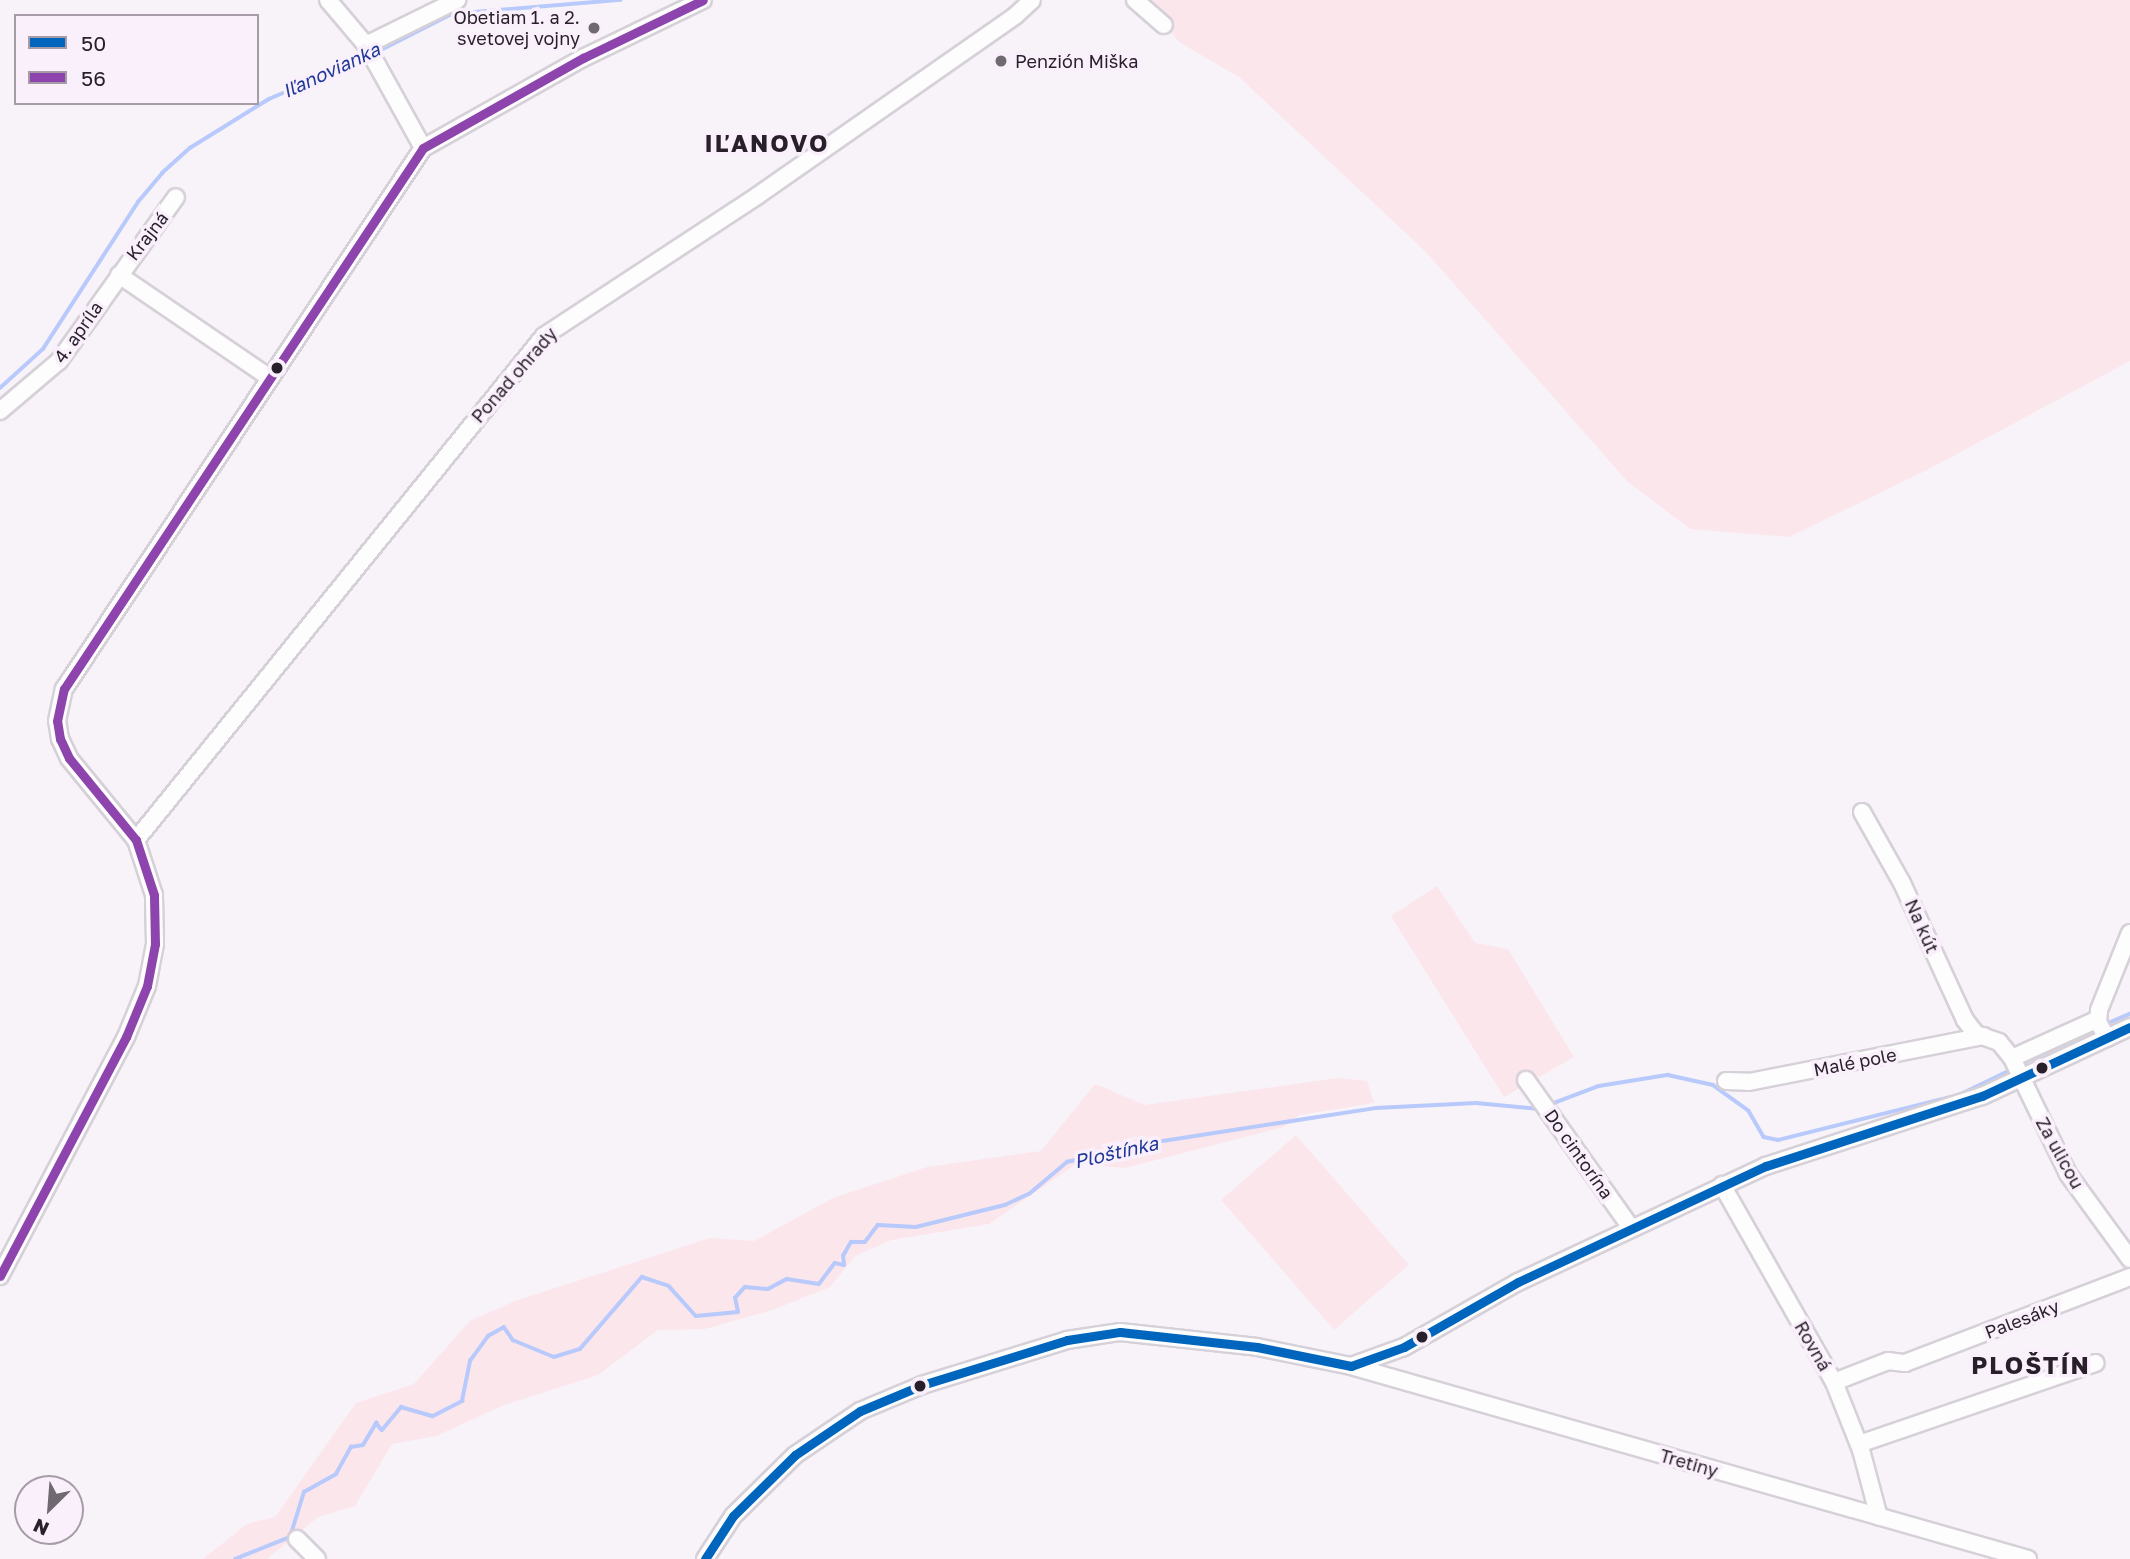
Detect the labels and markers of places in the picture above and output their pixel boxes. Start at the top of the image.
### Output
place label: Obetiam 1. a 2. svetovej vojny [453,7,580,50]
marker: Obetiam 1. a 2. svetovej vojny [586,20,602,36]
place label: Penzión Miška [1015,50,1138,72]
marker: Penzión Miška [993,53,1009,69]
unlabelled marker [270,361,284,375]
unlabelled marker [2035,1061,2049,1075]
unlabelled marker [1415,1330,1429,1344]
unlabelled marker [913,1379,927,1393]

